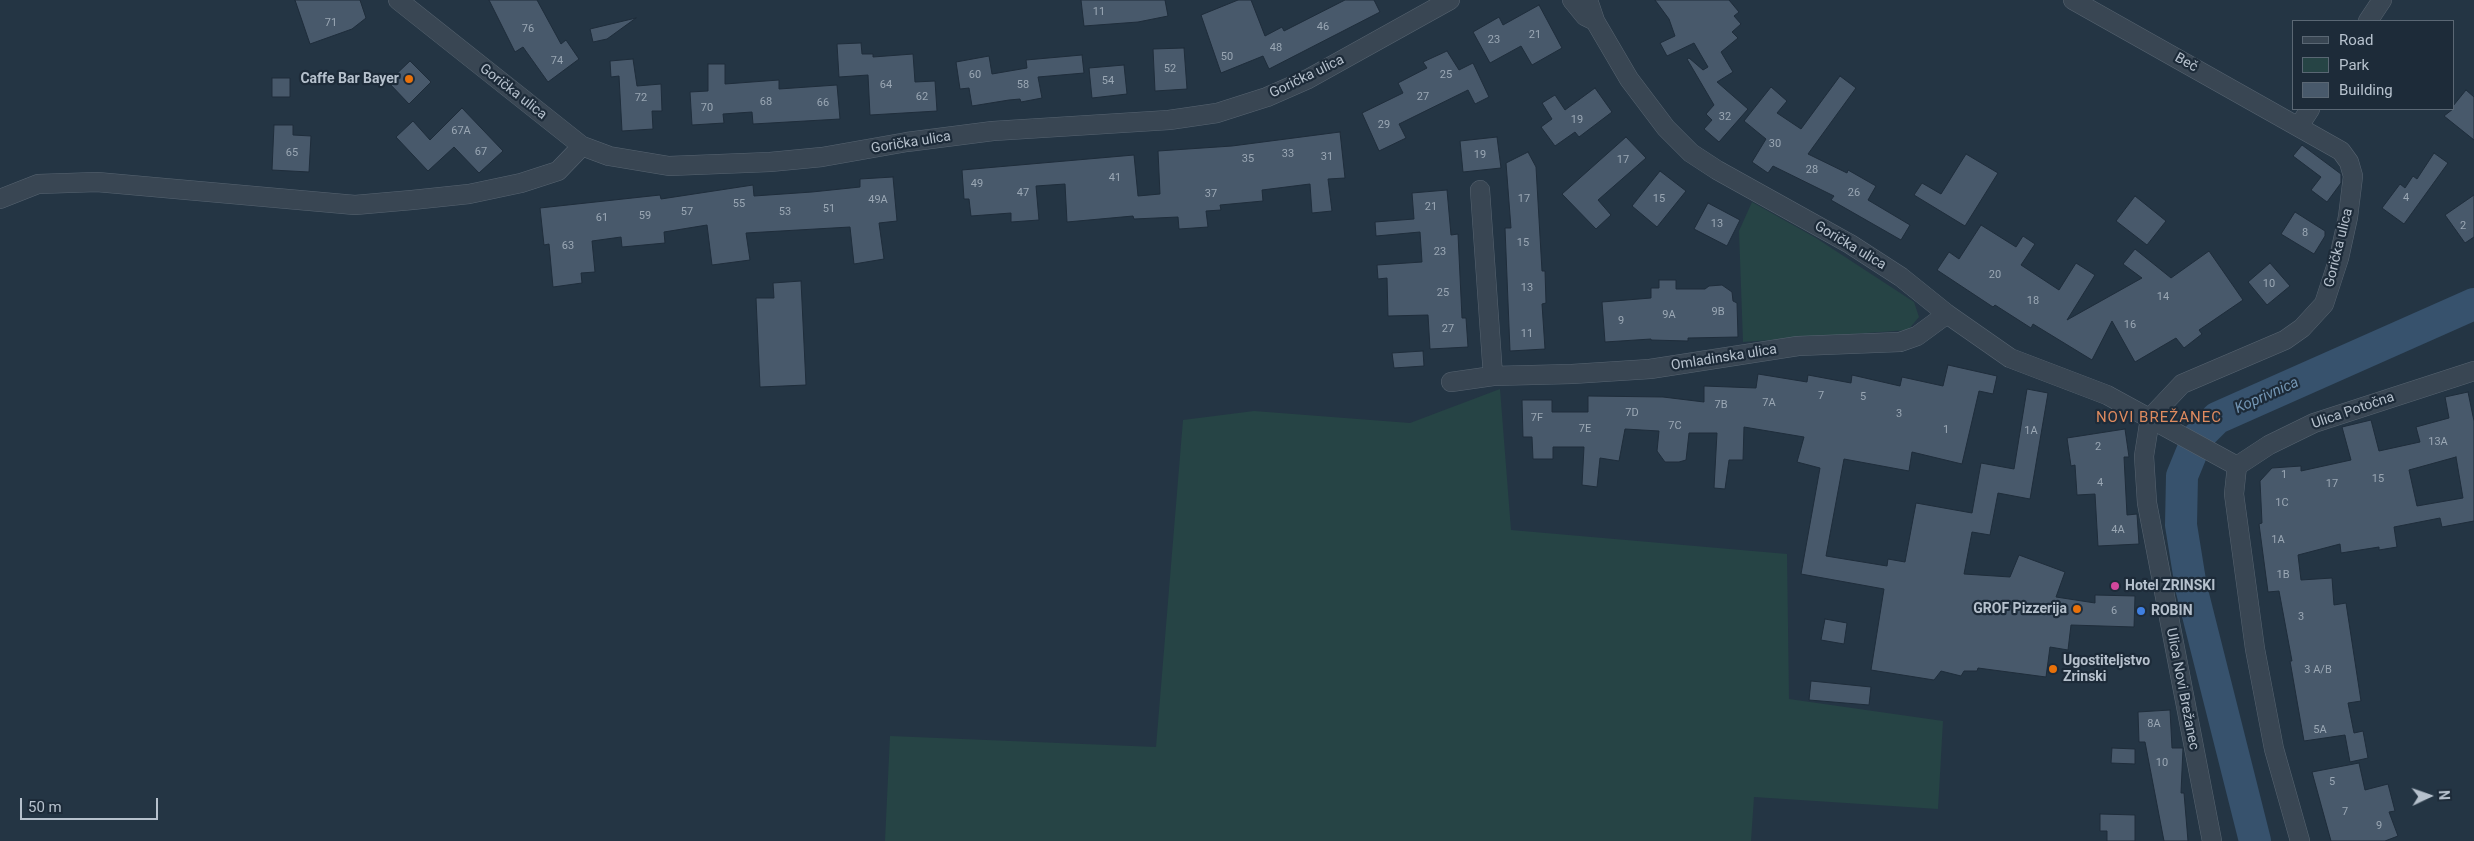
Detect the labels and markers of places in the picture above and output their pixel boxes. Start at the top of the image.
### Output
place label: Caffe Bar Bayer [300,71,399,87]
marker: Caffe Bar Bayer [403,73,415,85]
place label: Hotel ZRINSKI [2125,578,2215,594]
marker: Hotel ZRINSKI [2109,580,2121,592]
place label: GROF Pizzerija [1973,601,2067,617]
marker: GROF Pizzerija [2071,603,2083,615]
place label: ROBIN [2151,603,2193,619]
marker: ROBIN [2135,605,2147,617]
place label: Ugostiteljstvo Zrinski [2063,653,2150,686]
marker: Ugostiteljstvo Zrinski [2047,663,2059,675]

